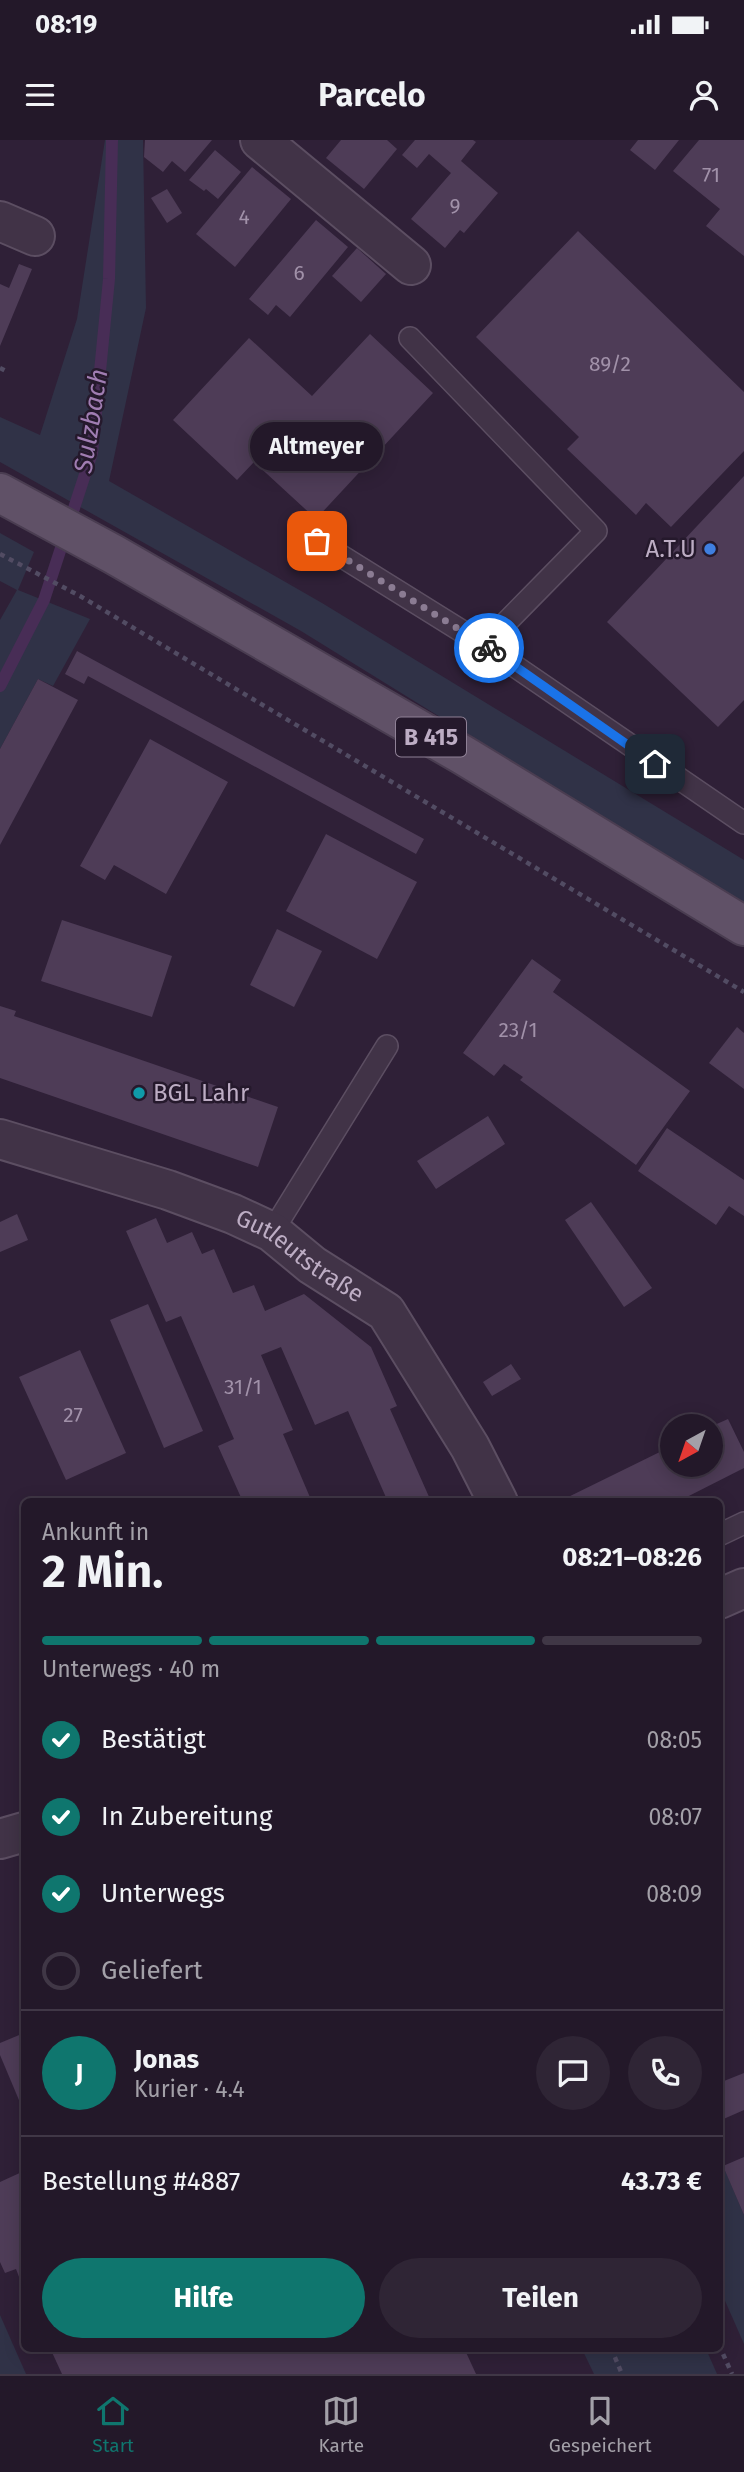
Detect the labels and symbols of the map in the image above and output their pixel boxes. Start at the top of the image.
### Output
house number: 71 [702,162,720,188]
house number: 9 [449,193,461,219]
house number: 4 [238,204,250,230]
house number: 6 [293,260,305,286]
house number: 89/2 [589,351,631,377]
water label: Sulzbach [67,367,115,476]
callout: Altmeyer [250,422,384,471]
pin [287,511,347,571]
place label: A.T.U [645,535,696,563]
marker: A.T.U [702,541,718,557]
courier [454,613,524,683]
road number: B 415 [396,718,466,757]
pin [625,734,685,794]
house number: 23/1 [498,1017,538,1043]
place label: BGL Lahr [153,1079,250,1107]
marker: BGL Lahr [131,1085,147,1101]
street label: Gutleutstraße [231,1203,369,1308]
house number: 31/1 [224,1374,262,1400]
house number: 27 [63,1402,83,1428]
north arrow [660,1414,723,1477]

